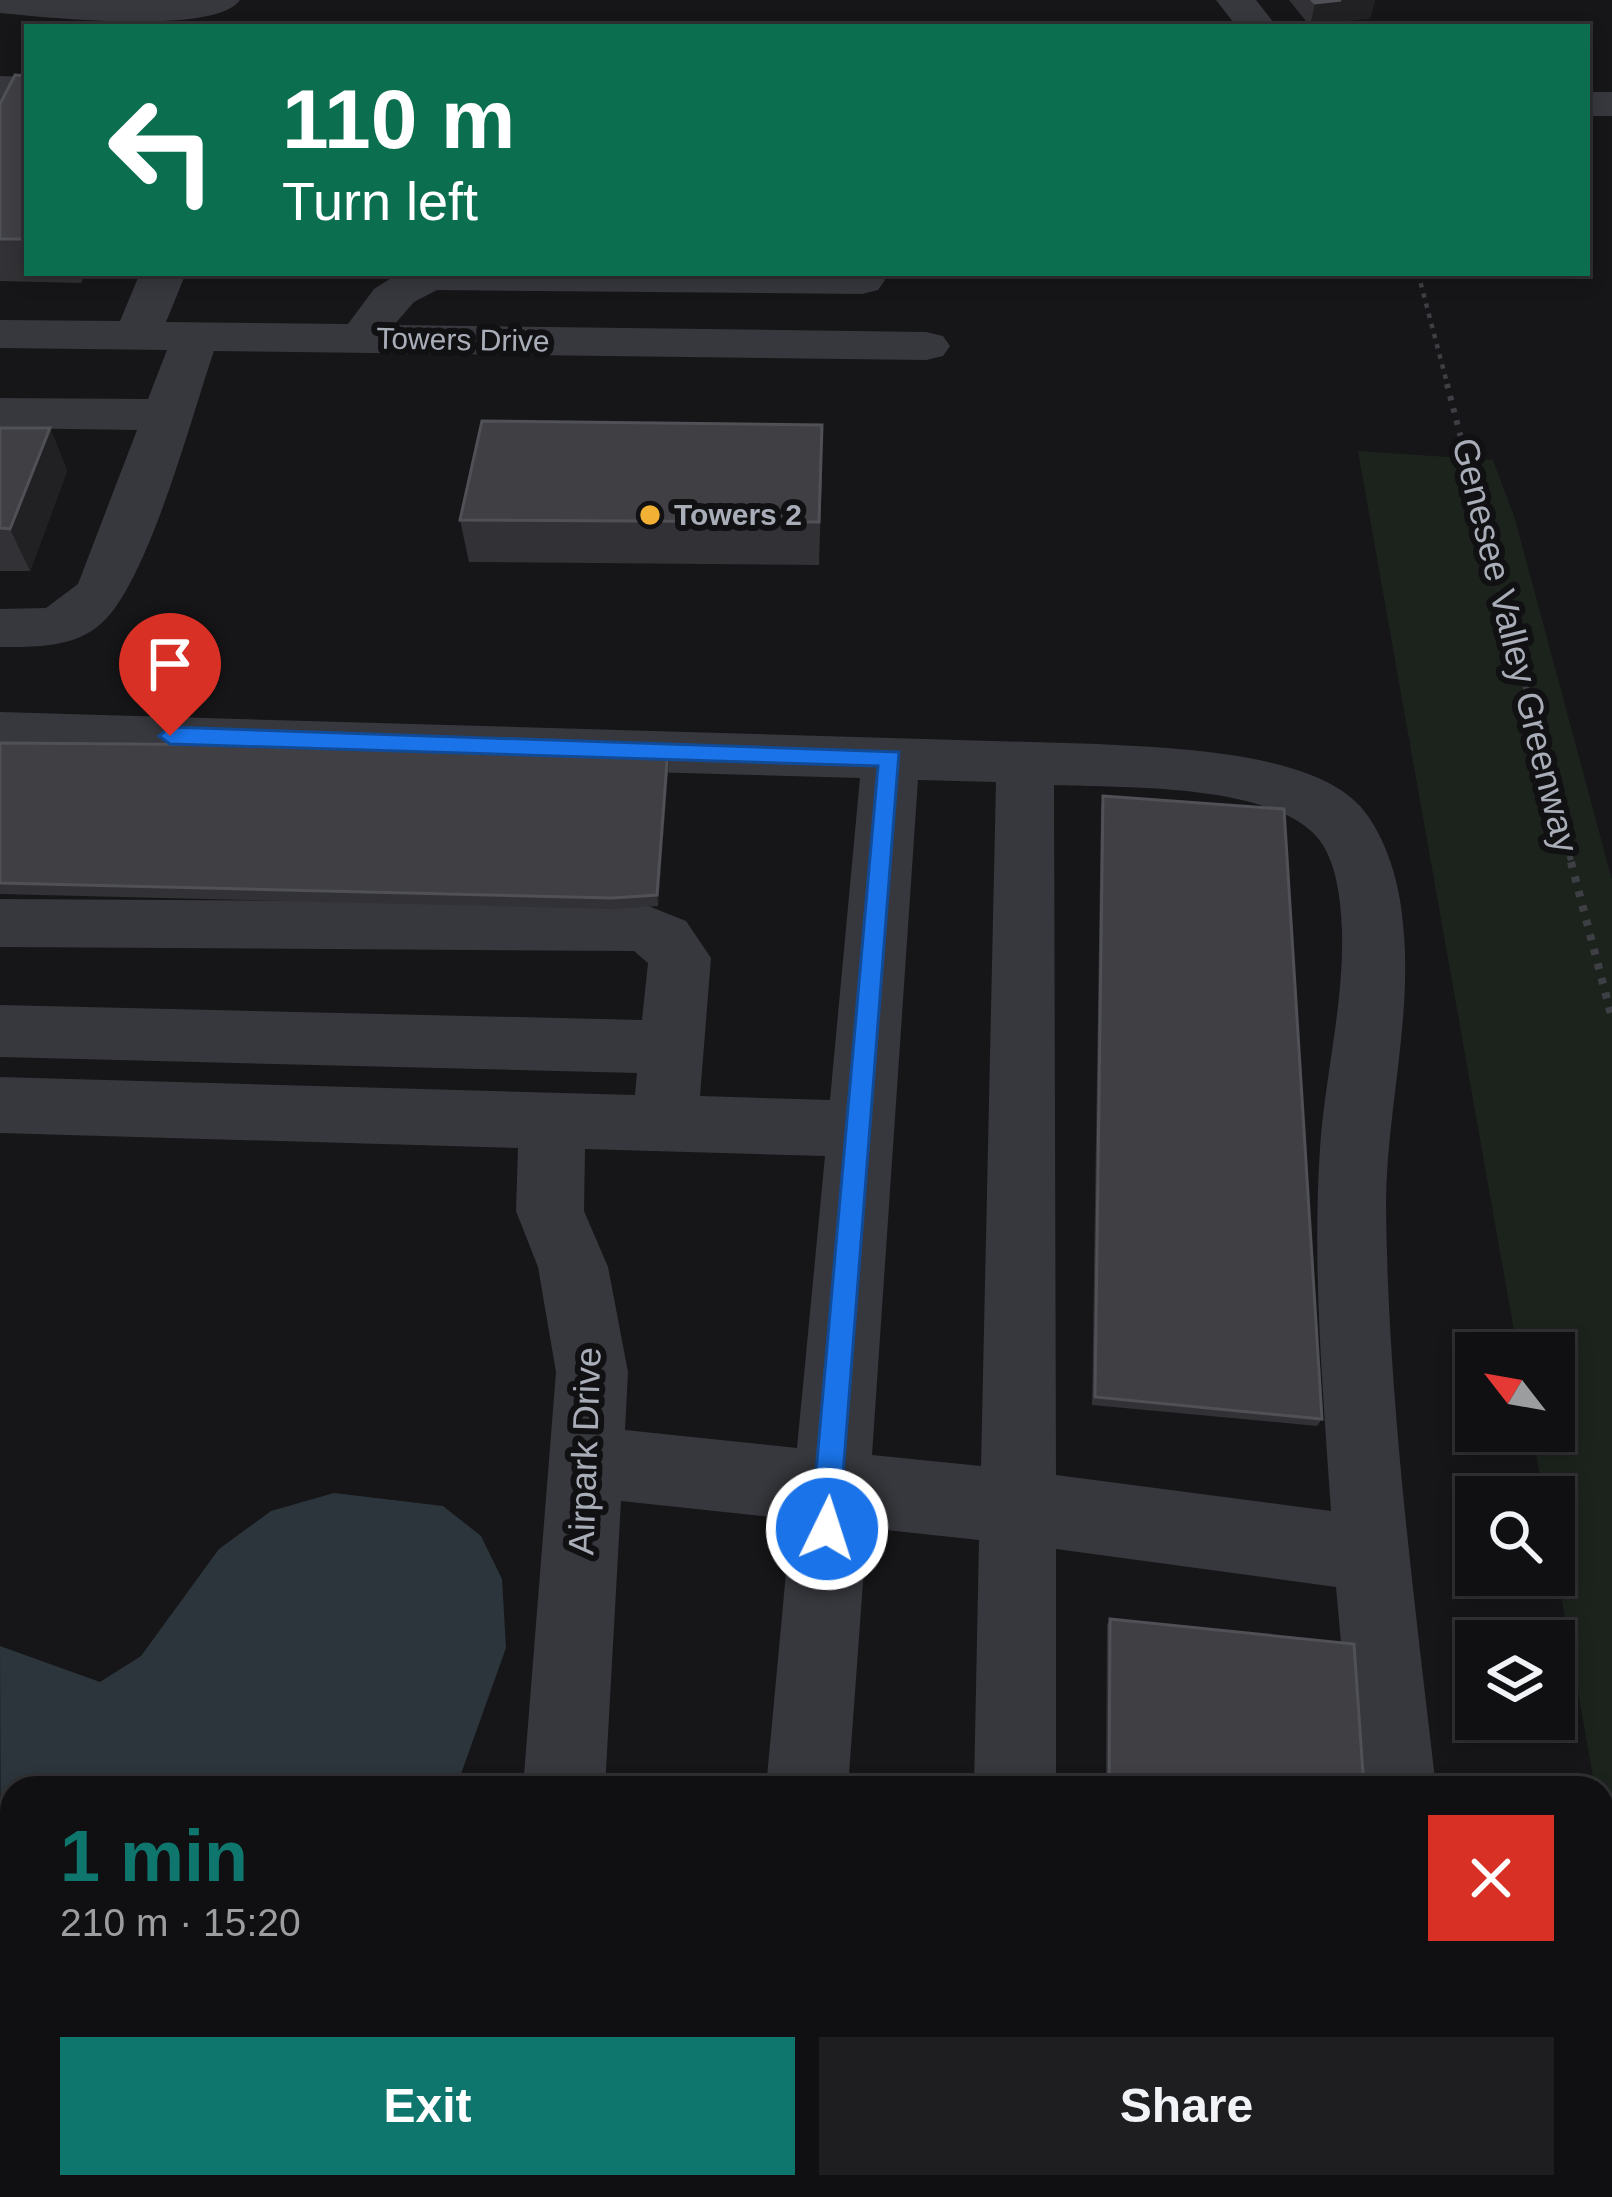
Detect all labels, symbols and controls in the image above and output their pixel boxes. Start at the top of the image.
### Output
icon: left [84,72,240,228]
text: 110 m [282,72,516,166]
text: Turn left [282,171,478,231]
street label: Towers Drive [376,321,550,358]
street label: Genesee Valley Greenway [1444,434,1587,857]
place label: Towers 2 [674,498,802,531]
marker: Towers 2 [637,502,663,528]
pin [119,613,221,736]
icon: arrive [137,631,203,697]
north arrow [1455,1332,1575,1452]
map controls [1455,1332,1575,1740]
street label: Airpark Drive [560,1346,609,1556]
position arrow [764,1466,890,1592]
button: search [1455,1476,1575,1596]
button: layers [1455,1620,1575,1740]
button: close [1428,1815,1554,1941]
text: 1 min [60,1816,248,1896]
text: 210 m · 15:20 [60,1901,301,1944]
button: Exit [60,2037,795,2175]
button: Share [819,2037,1554,2175]

